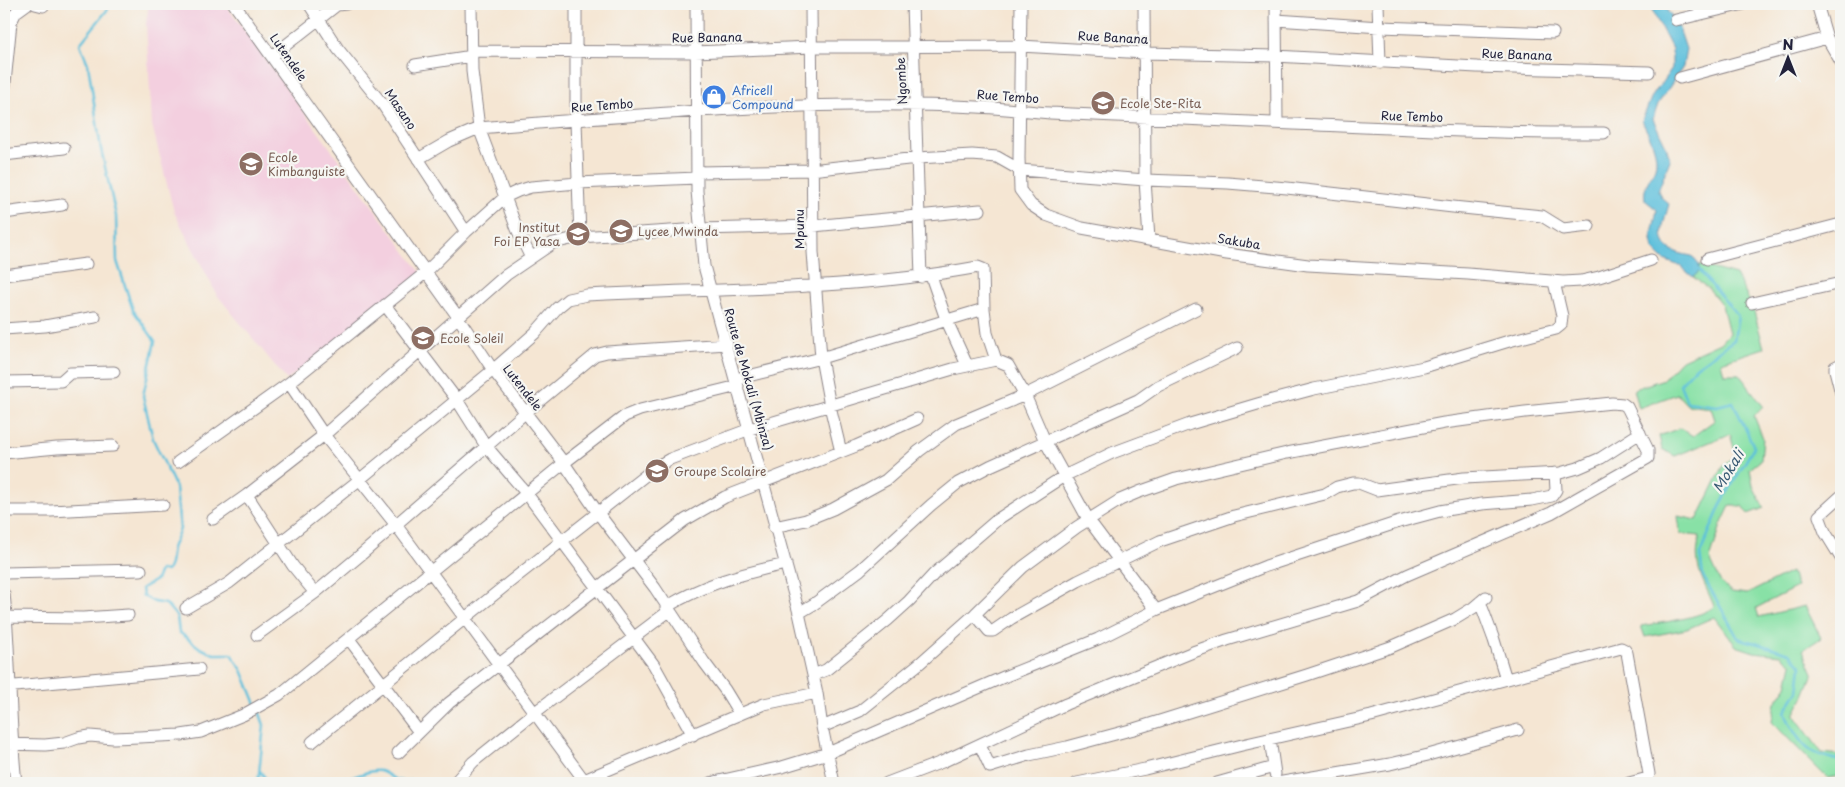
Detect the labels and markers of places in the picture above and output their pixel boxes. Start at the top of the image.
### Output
place label: Africell Compound [732,81,794,113]
shop icon: Africell Compound [701,84,727,110]
school or university icon: Ecole Ste-Rita [1090,90,1116,116]
place label: Ecole Ste-Rita [1120,94,1202,112]
place label: Ecole Kimbanguiste [268,148,345,180]
school or university icon: Ecole Kimbanguiste [238,151,264,177]
place label: Institut Foi EP Yasa [494,218,560,250]
school or university icon: Lycee Mwinda [608,218,634,244]
school or university icon: Institut Foi EP Yasa [565,221,591,247]
place label: Lycee Mwinda [638,222,719,240]
school or university icon: Ecole Soleil [410,325,436,351]
place label: Ecole Soleil [440,329,504,347]
school or university icon: Groupe Scolaire [644,458,670,484]
place label: Groupe Scolaire [674,462,766,480]

